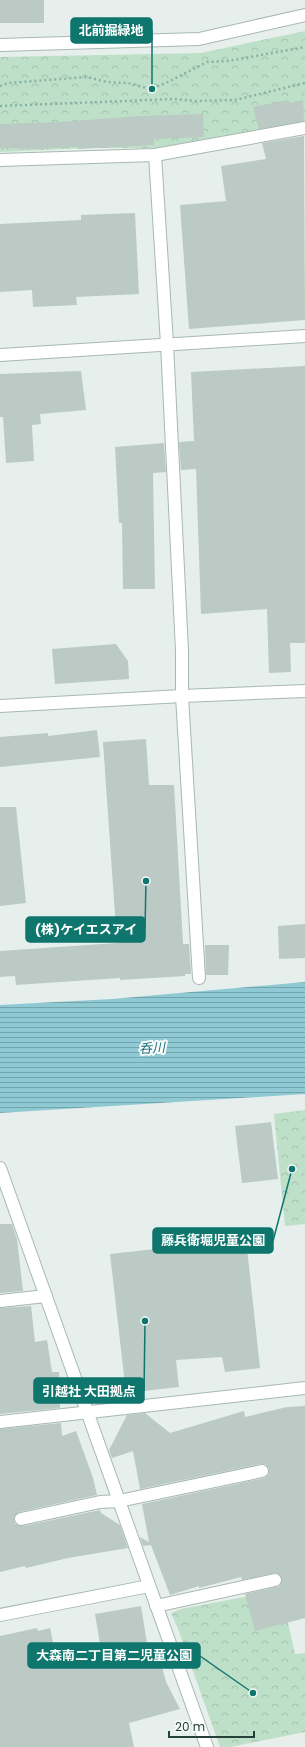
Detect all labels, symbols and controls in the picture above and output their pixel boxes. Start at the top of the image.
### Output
callout: 北前掘緑地 [71,18,152,43]
text: 北前掘緑地 [78,21,144,40]
callout: (株)ケイエスアイ [26,917,145,942]
text: (株)ケイエスアイ [35,920,137,939]
water label: 呑川 [139,1038,167,1058]
callout: 藤兵衛堀児童公園 [153,1228,273,1253]
text: 藤兵衛堀児童公園 [161,1231,265,1250]
callout: 引越社 大田拠点 [34,1378,144,1403]
text: 引越社 大田拠点 [42,1382,136,1401]
callout: 大森南二丁目第二児童公園 [28,1643,200,1668]
text: 大森南二丁目第二児童公園 [36,1646,192,1665]
scale bar [169,1713,254,1739]
text: 20 m [175,1718,205,1735]

